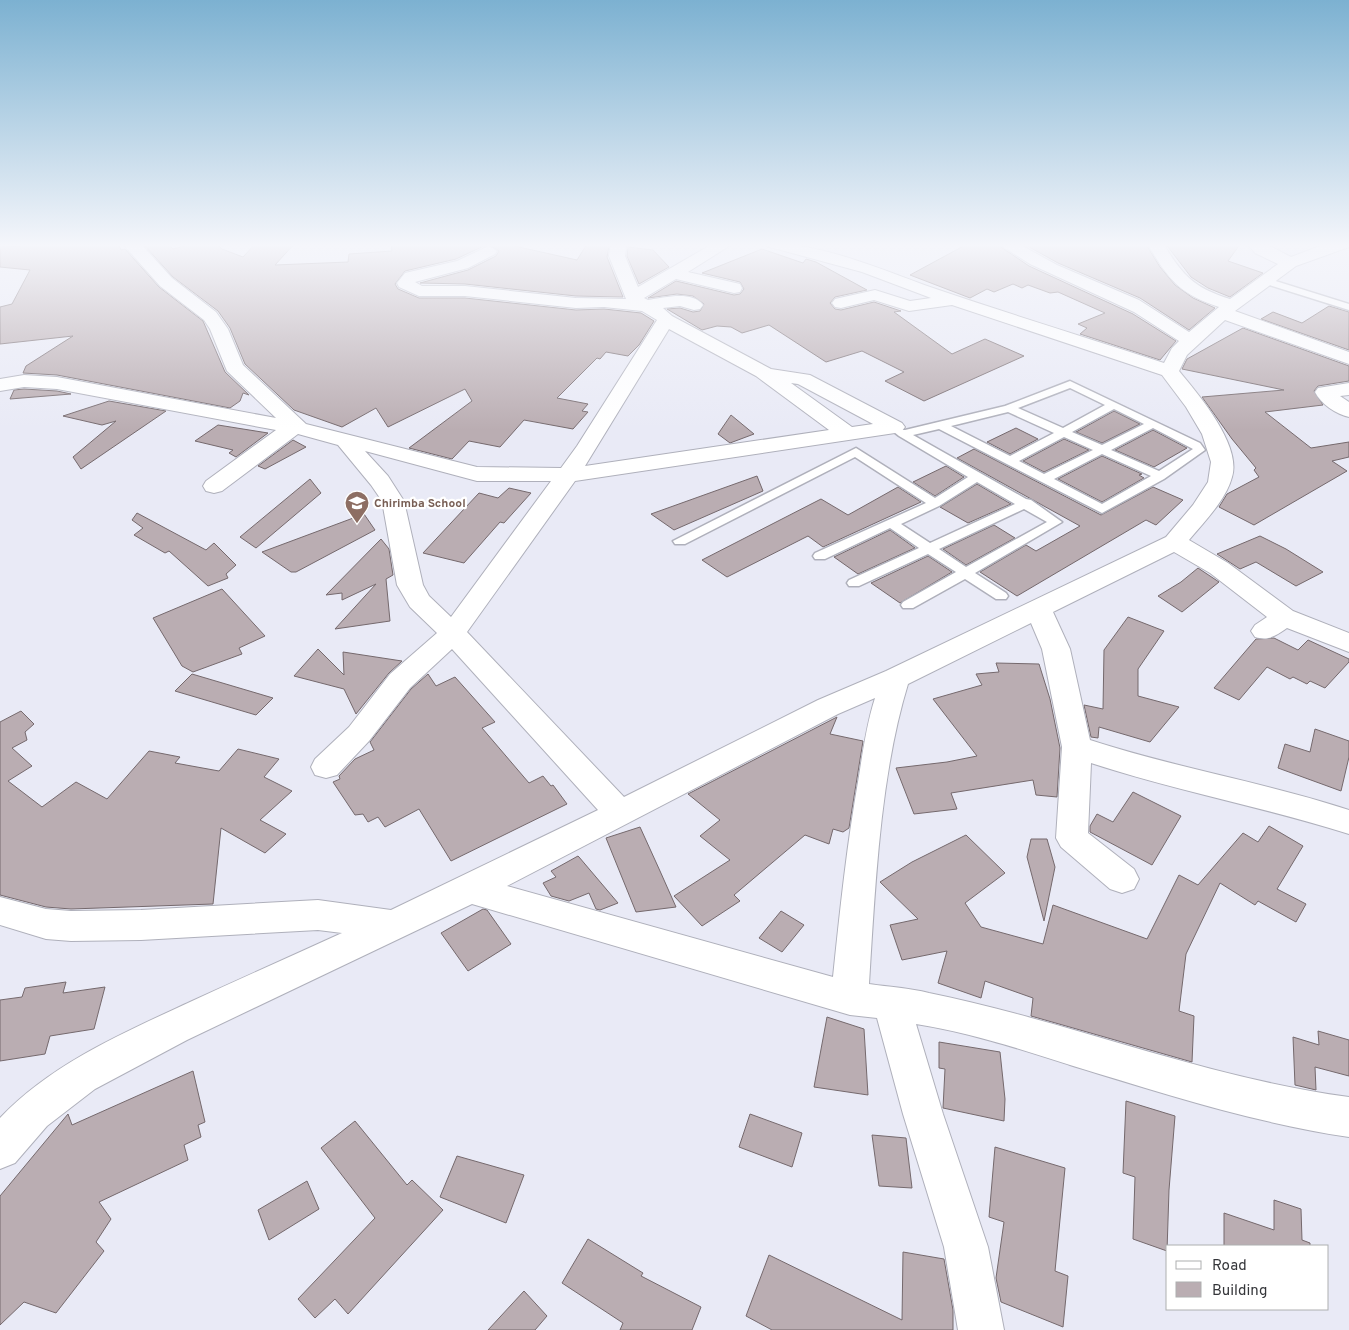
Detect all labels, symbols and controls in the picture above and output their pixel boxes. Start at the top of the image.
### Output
school or university icon: Chirimba School [344,490,370,524]
place label: Chirimba School [374,496,466,512]
legend [1166,1245,1329,1310]
text: Road [1212,1257,1247,1276]
text: Building [1212,1282,1267,1301]

